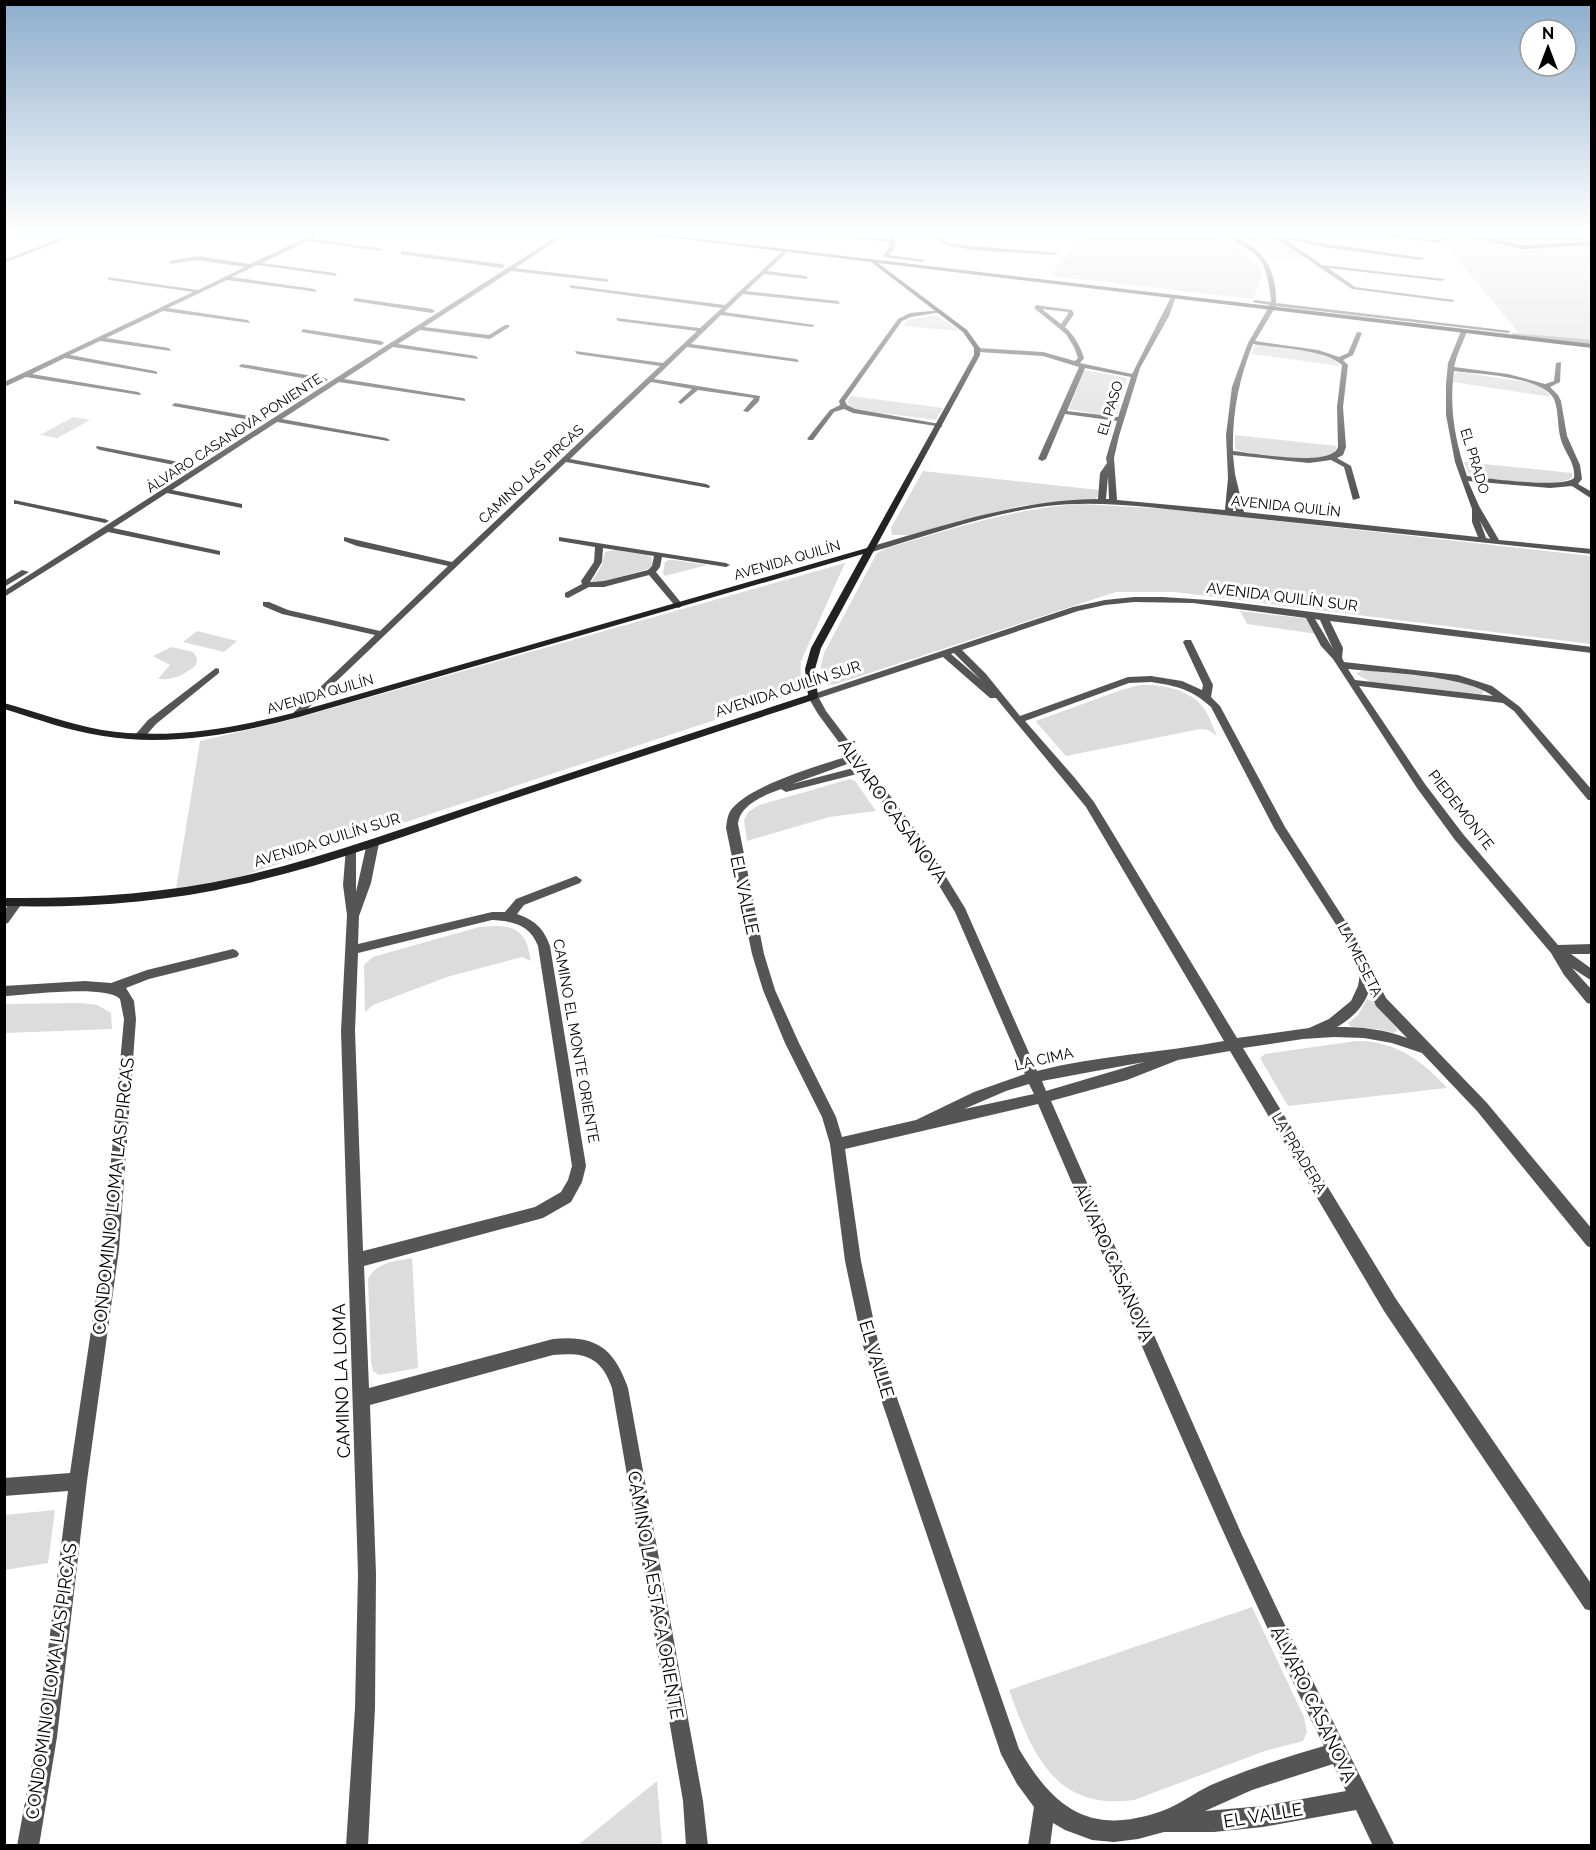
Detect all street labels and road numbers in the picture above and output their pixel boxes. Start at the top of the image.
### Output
street label: ÁLVARO CASANOVA PONIENTE [143,369,325,496]
street label: EL PASO [1094,379,1126,437]
street label: CAMINO LAS PIRCAS [475,421,587,527]
street label: EL PRADO [1457,426,1493,496]
street label: AVENIDA QUILÍN [1230,491,1342,520]
street label: AVENIDA QUILÍN [732,536,842,583]
street label: AVENIDA QUILÍN SUR [1205,579,1359,615]
street label: AVENIDA QUILÍN SUR [713,657,863,721]
street label: AVENIDA QUILÍN [265,670,375,717]
street label: ÁLVARO CASANOVA [834,735,953,886]
street label: PIEDEMONTE [1424,766,1498,854]
street label: AVENIDA QUILÍN SUR [252,809,403,871]
street label: EL VALLE [726,854,764,936]
street label: LA MESETA [1334,920,1386,1000]
street label: CAMINO EL MONTE ORIENTE [549,938,603,1144]
street label: LA CIMA [1013,1044,1075,1074]
street label: CONDOMINIO LOMA LAS PIRCAS [88,1056,138,1336]
street label: LA PRADERA [1268,1109,1330,1197]
street label: ÁLVARO CASANOVA [1070,1179,1159,1345]
street label: CAMINO LA LOMA [328,1303,354,1459]
street label: EL VALLE [855,1318,899,1400]
street label: CAMINO LA ESTACA ORIENTE [624,1469,688,1721]
street label: CONDOMINIO LOMA LAS PIRCAS [21,1541,81,1820]
street label: ÁLVARO CASANOVA [1267,1622,1362,1786]
street label: EL VALLE [1222,1798,1304,1832]

